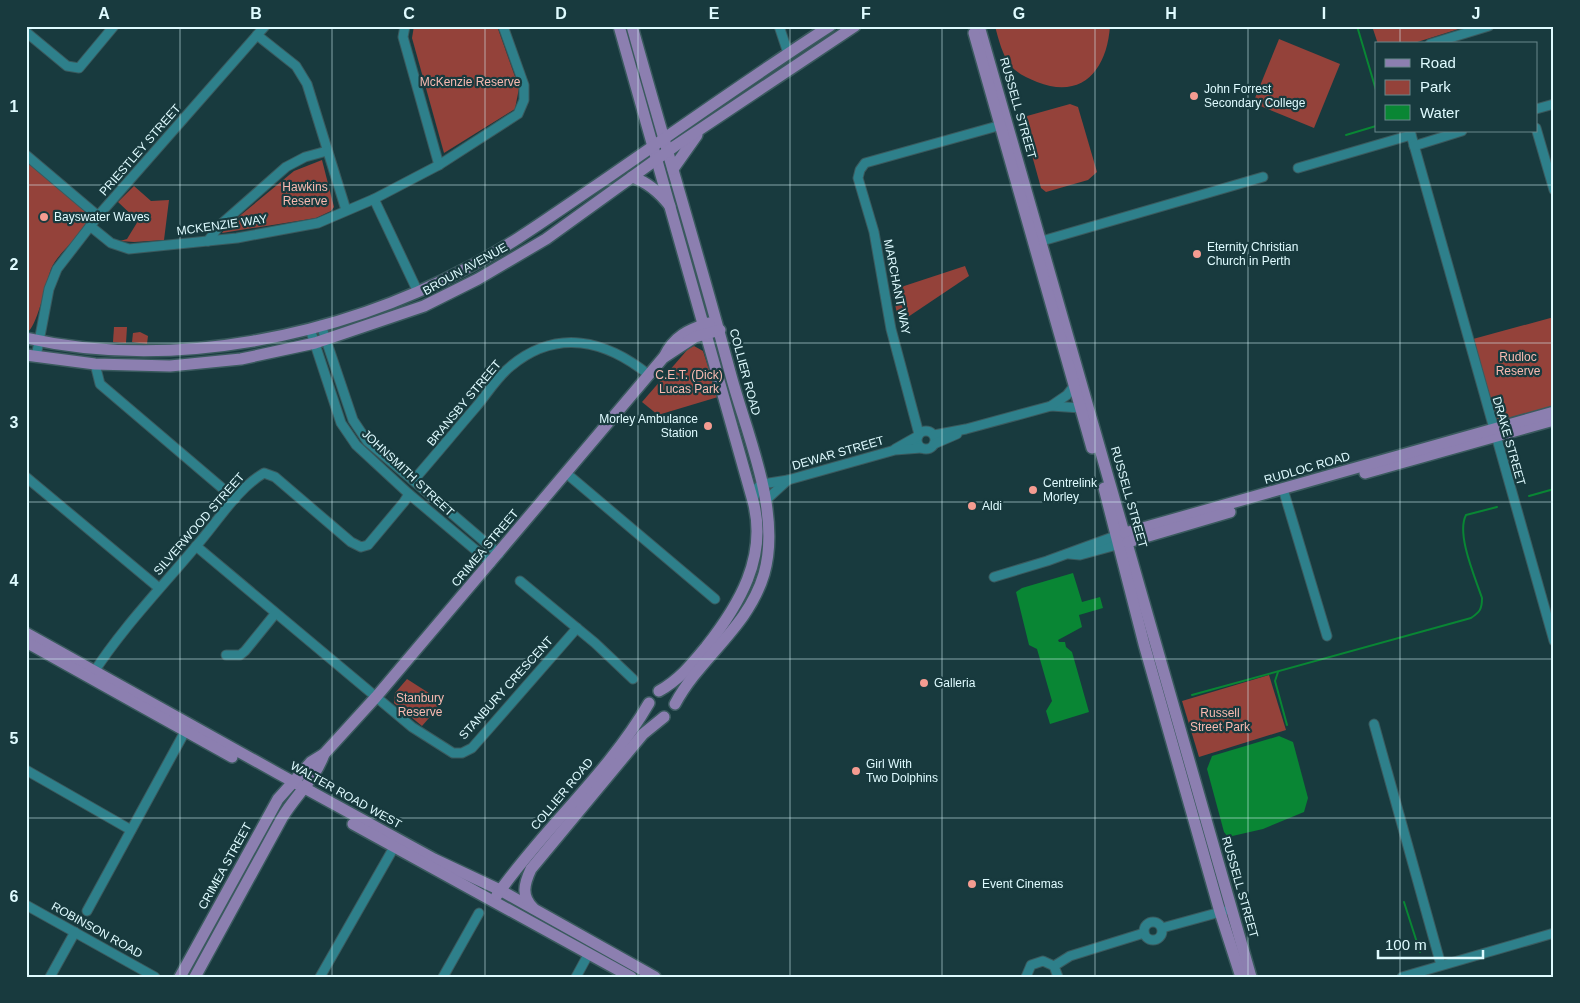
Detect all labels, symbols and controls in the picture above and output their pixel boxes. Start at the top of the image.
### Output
text: A [98,5,110,22]
text: B [250,5,262,22]
text: C [403,5,415,22]
text: D [555,5,567,22]
text: E [709,5,720,22]
text: F [861,5,871,22]
text: G [1013,5,1025,22]
text: H [1165,5,1177,22]
text: I [1322,5,1326,22]
text: J [1472,5,1480,22]
legend [1375,42,1538,132]
text: Road [1420,54,1456,71]
street label: RUSSELL STREET [997,56,1039,161]
park label: McKenzie Reserve [420,75,521,89]
text: Park [1420,78,1451,95]
place label: John Forrest Secondary College [1204,82,1306,110]
marker: John Forrest Secondary College [1188,90,1200,102]
text: 1 [10,98,19,115]
street label: PRIESTLEY STREET [97,101,184,199]
text: Water [1420,104,1459,121]
park label: Hawkins Reserve [282,180,328,208]
place label: Bayswater Waves [54,210,150,224]
marker: Bayswater Waves [38,211,50,223]
street label: MCKENZIE WAY [176,212,268,238]
street label: MARCHANT WAY [881,238,913,336]
street label: BROUN AVENUE [420,240,510,298]
place label: Eternity Christian Church in Perth [1207,240,1298,268]
marker: Eternity Christian Church in Perth [1191,248,1203,260]
text: 2 [10,256,19,273]
street label: COLLIER ROAD [727,327,763,417]
park label: Rudloc Reserve [1496,350,1541,378]
street label: BRANSBY STREET [424,357,504,449]
park label: C.E.T. (Dick) Lucas Park [655,368,723,396]
street label: DRAKE STREET [1490,395,1529,488]
place label: Morley Ambulance Station [599,412,698,440]
text: 3 [10,414,19,431]
marker: Morley Ambulance Station [702,420,714,432]
street label: JOHNSMITH STREET [359,427,457,520]
street label: DEWAR STREET [790,433,886,473]
street label: RUSSELL STREET [1108,445,1150,550]
street label: RUDLOC ROAD [1262,449,1352,487]
street label: SILVERWOOD STREET [151,470,248,578]
place label: Centrelink Morley [1043,476,1098,504]
marker: Centrelink Morley [1027,484,1039,496]
place label: Aldi [982,499,1002,513]
marker: Aldi [966,500,978,512]
street label: CRIMEA STREET [449,506,522,590]
text: 4 [10,572,19,589]
street label: STANBURY CRESCENT [456,633,556,742]
place label: Galleria [934,676,976,690]
marker: Galleria [918,677,930,689]
park label: Stanbury Reserve [396,691,444,719]
park label: Russell Street Park [1190,706,1251,734]
text: 5 [10,730,19,747]
street label: COLLIER ROAD [528,755,596,833]
place label: Girl With Two Dolphins [866,757,938,785]
street label: WALTER ROAD WEST [288,759,404,832]
marker: Girl With Two Dolphins [850,765,862,777]
street label: CRIMEA STREET [195,820,255,912]
street label: RUSSELL STREET [1219,835,1261,940]
place label: Event Cinemas [982,877,1063,891]
marker: Event Cinemas [966,878,978,890]
text: 6 [10,888,19,905]
street label: ROBINSON ROAD [49,899,145,961]
scale bar [1378,928,1482,960]
text: 100 m [1385,936,1427,953]

